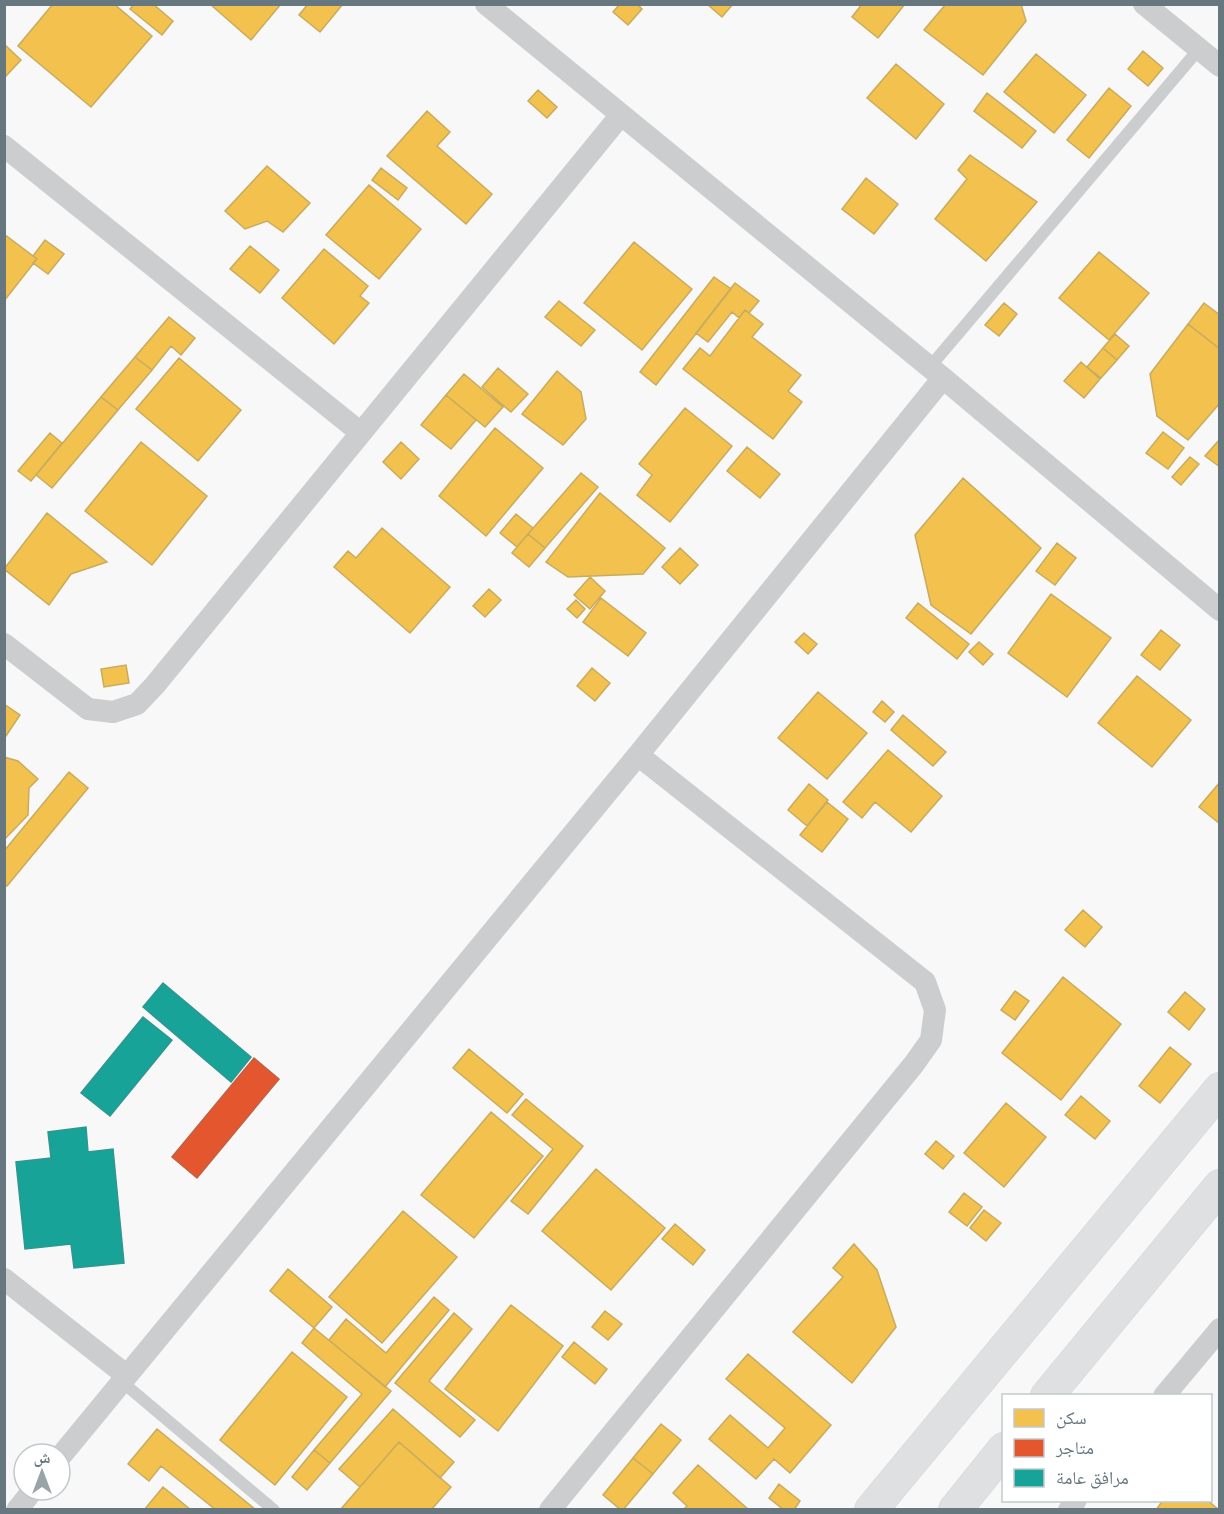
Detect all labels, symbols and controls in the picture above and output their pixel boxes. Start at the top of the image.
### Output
legend [1002,1394,1212,1502]
text: سكن [1056,1404,1087,1431]
text: متاجر [1055,1434,1094,1461]
north arrow [12,1442,72,1502]
text: ش [34,1445,51,1469]
text: مرافق عامة [1056,1464,1129,1491]

